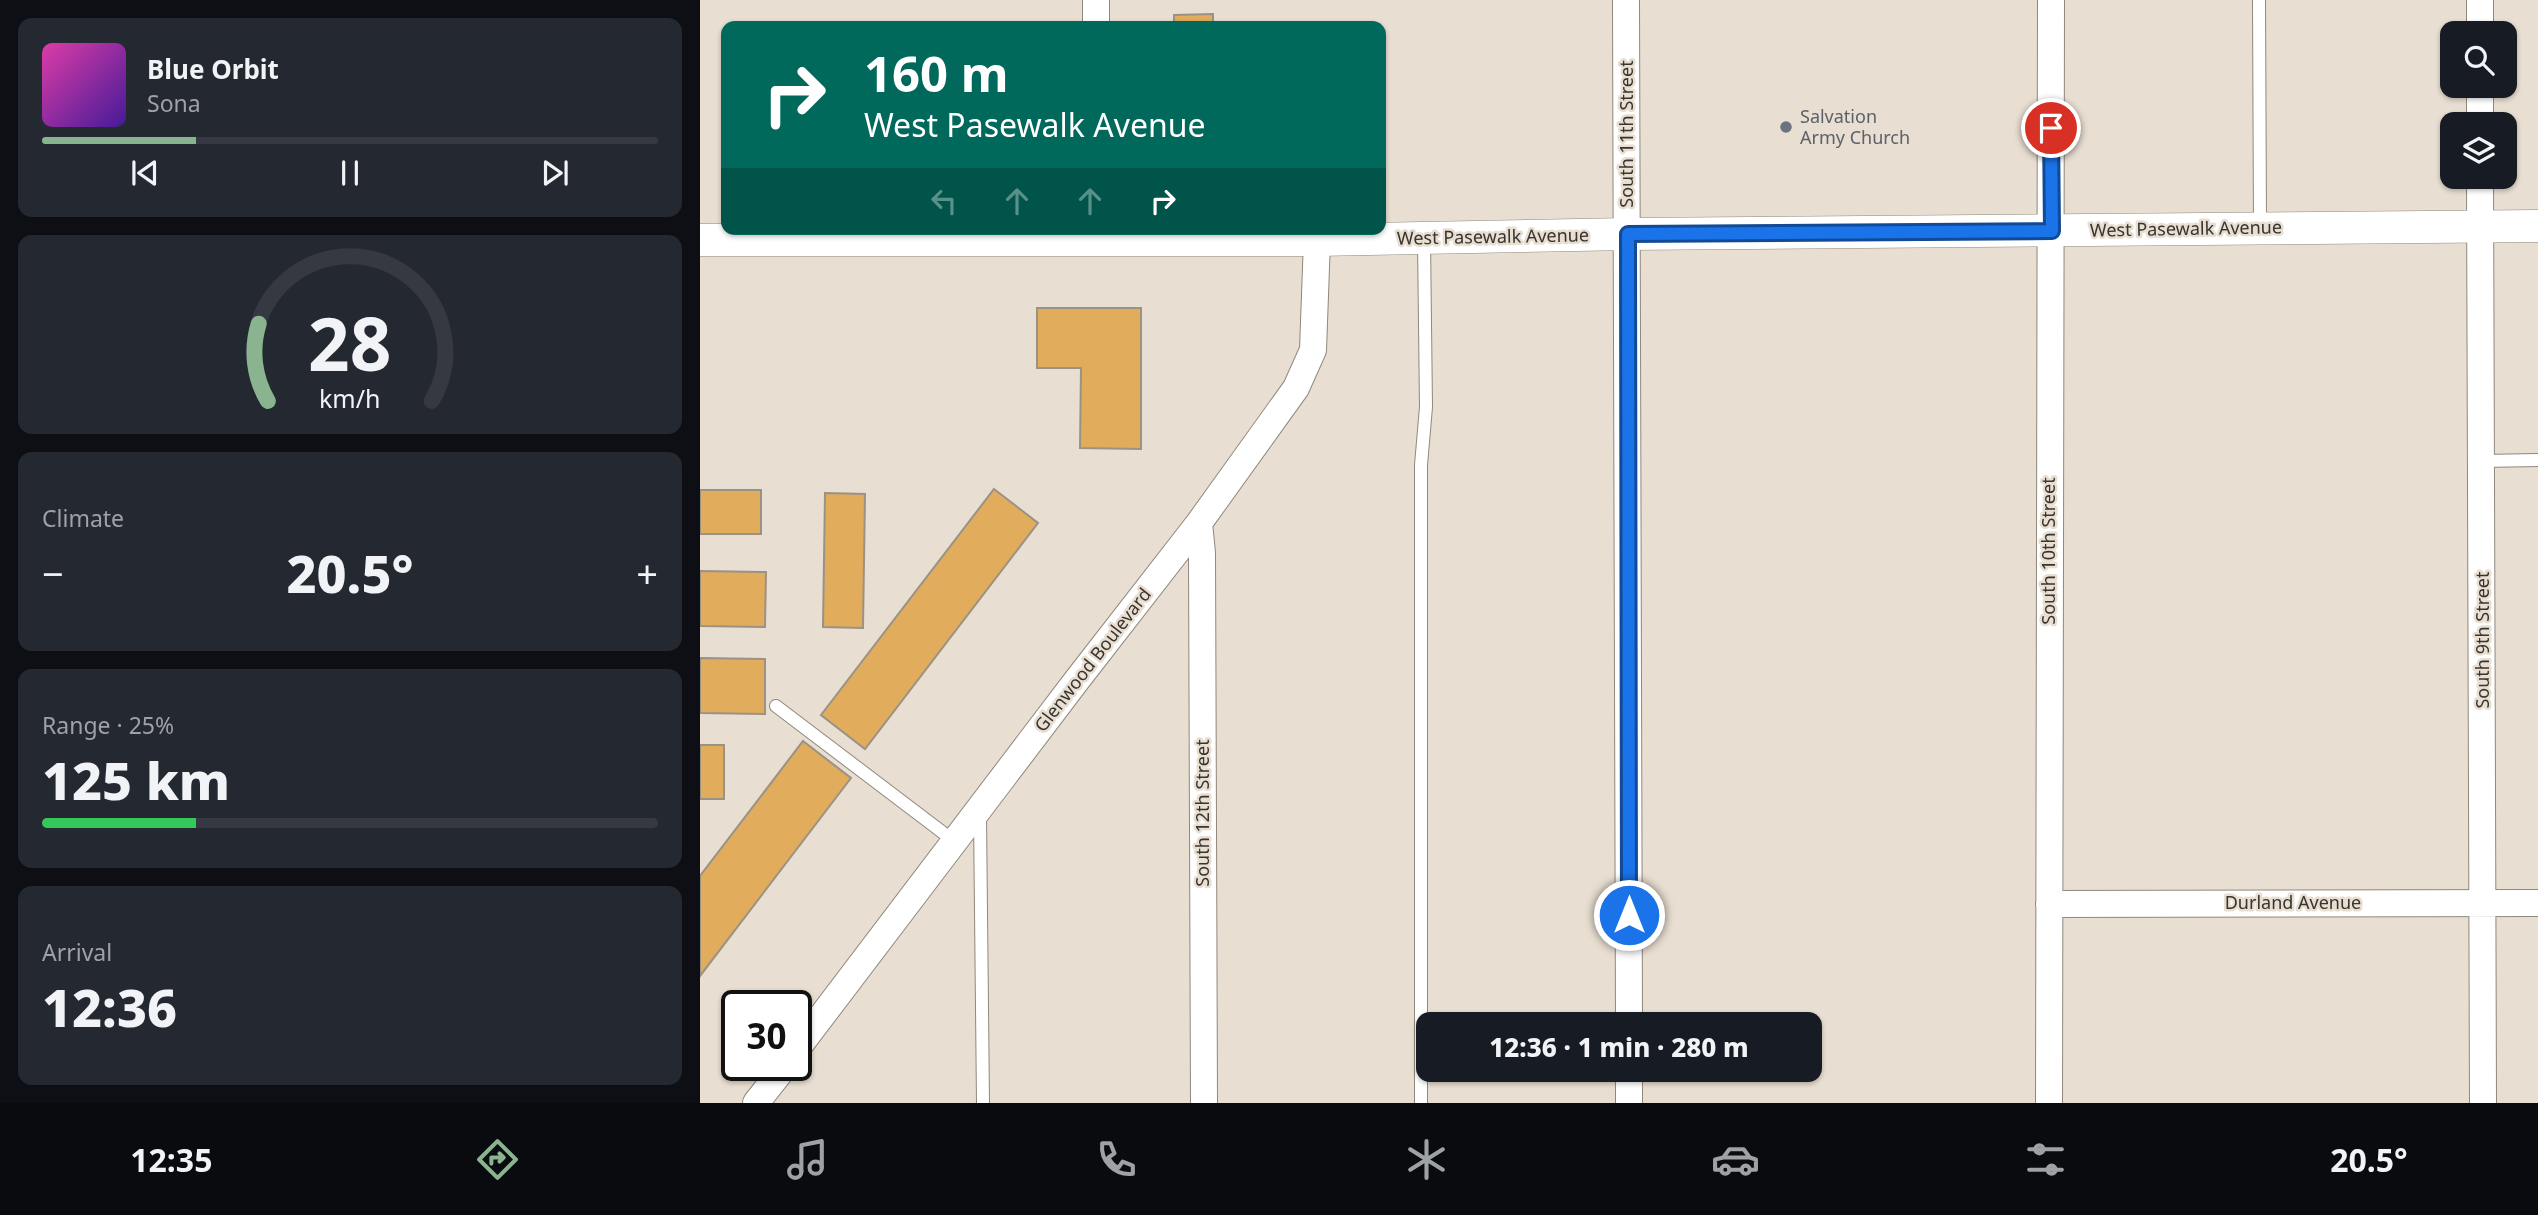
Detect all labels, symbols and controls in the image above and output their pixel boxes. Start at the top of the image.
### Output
map controls [2440,21,2517,189]
button: search [2440,21,2517,98]
text: 160 m [864,40,1009,106]
icon: right [749,49,840,140]
text: Blue Orbit [147,51,279,87]
street label: South 11th Street [1614,60,1638,208]
text: Sona [147,87,201,119]
pin [2021,98,2081,158]
text: West Pasewalk Avenue [864,103,1206,146]
place label: Salvation Army Church [1800,104,1910,149]
icon: arrive [2032,109,2070,147]
button: layers [2440,112,2517,189]
marker: Salvation Army Church [1778,119,1794,135]
icon: previous [126,154,164,192]
icon: pause [331,154,369,192]
icon: next [536,154,574,192]
icon: left [925,182,963,220]
icon: ahead [998,182,1036,220]
icon: ahead [1071,182,1109,220]
icon: right [1144,182,1182,220]
street label: West Pasewalk Avenue [2090,214,2282,242]
street label: West Pasewalk Avenue [1397,222,1589,250]
text: 28 [308,293,392,392]
text: km/h [319,380,381,414]
street label: South 10th Street [2036,477,2060,625]
text: Climate [42,502,124,534]
text: 20.5° [287,537,413,608]
text: − [42,547,64,599]
text: + [636,547,658,599]
street label: South 9th Street [2470,571,2494,709]
street label: Glenwood Boulevard [1029,583,1156,736]
text: Range · 25% [42,709,174,741]
street label: South 12th Street [1190,739,1214,887]
text: 125 km [42,744,230,815]
position arrow [1592,878,1666,952]
street label: Durland Avenue [2225,890,2361,914]
text: Arrival [42,936,112,968]
text: 12:36 [42,971,177,1042]
speed limit sign: 30 [721,990,812,1081]
text: 12:36 · 1 min · 280 m [1489,1029,1749,1065]
icon: directions [473,1135,522,1184]
icon: music [783,1135,832,1184]
icon: phone [1092,1135,1141,1184]
icon: climate [1402,1135,1451,1184]
icon: car [1711,1135,1760,1184]
icon: filters [2021,1135,2070,1184]
text: 12:35 [130,1138,212,1181]
text: 20.5° [2330,1138,2408,1181]

